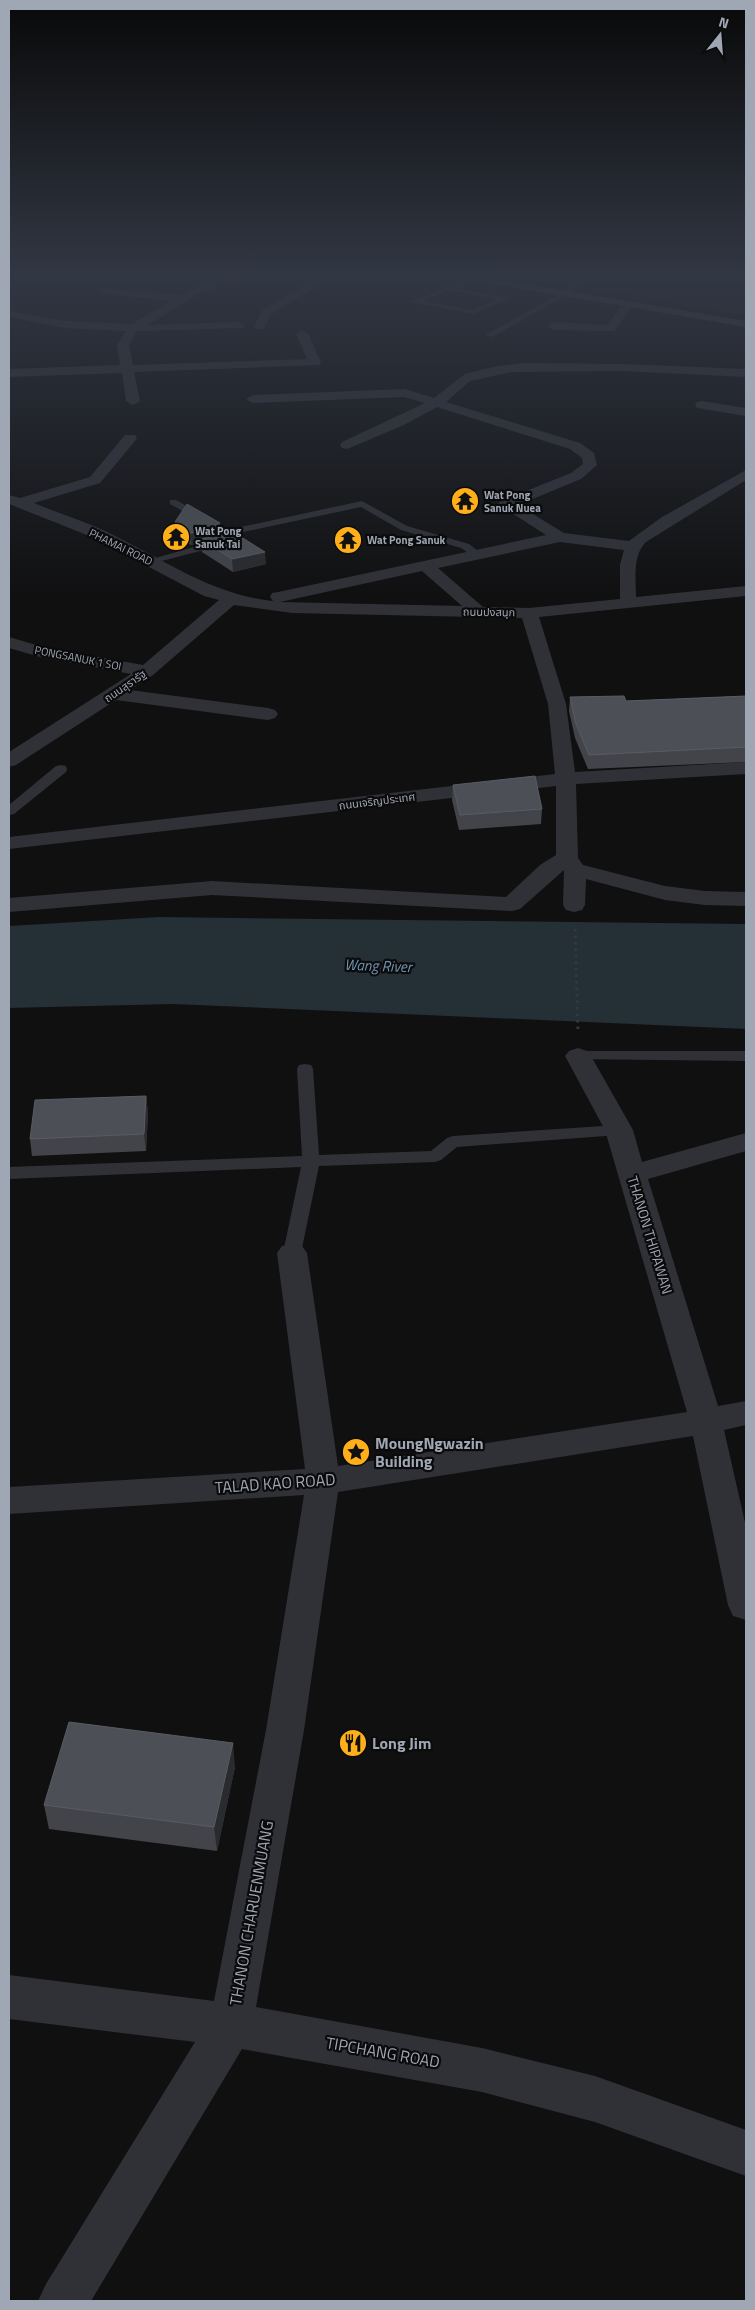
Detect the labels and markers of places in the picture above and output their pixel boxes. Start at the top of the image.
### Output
temple icon: Wat Pong Sanuk Nuea [450,486,480,516]
place label: Wat Pong Sanuk Nuea [484,487,541,516]
temple icon: Wat Pong Sanuk Tai [161,522,191,552]
place label: Wat Pong Sanuk Tai [195,523,242,552]
temple icon: Wat Pong Sanuk [333,525,363,555]
place label: Wat Pong Sanuk [367,532,446,548]
place label: MoungNgwazin Building [375,1431,484,1473]
place icon: MoungNgwazin Building [341,1437,371,1467]
restaurant icon: Long Jim [338,1728,368,1758]
place label: Long Jim [372,1731,431,1755]

